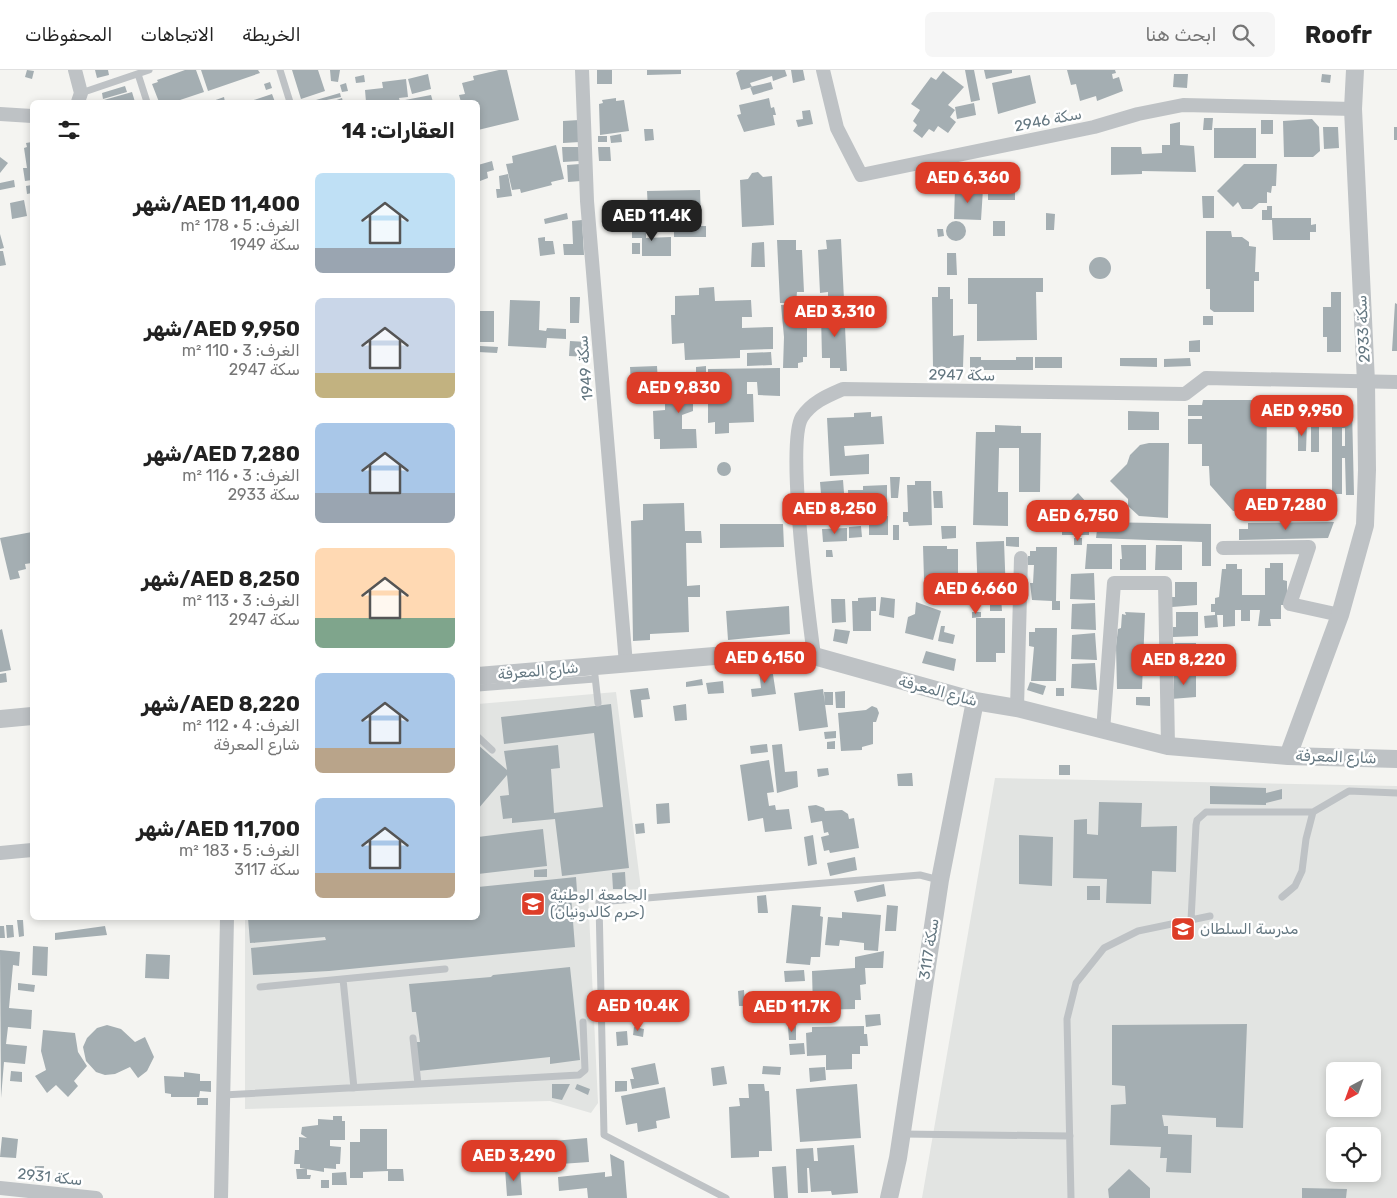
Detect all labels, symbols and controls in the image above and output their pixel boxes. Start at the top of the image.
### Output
search box [925,12,1275,57]
icon: search [1229,21,1257,49]
text: Roofr [1305,21,1372,49]
text: ابحث هنا [1145,23,1217,46]
text: المحفوظات [25,24,112,46]
text: الاتجاهات [140,24,214,46]
text: الخريطة [242,24,301,46]
street label: سكة 2946 [1013,105,1083,135]
icon: filters [55,116,83,144]
text: العقارات: 14 [342,118,455,143]
pin: AED 6,360 [911,162,1025,204]
text: AED 6,360 [926,168,1010,187]
text: AED 11,400/شهر [134,191,300,216]
icon: home [355,193,415,253]
pin: AED 11.4K [595,200,709,242]
text: AED 11.4K [613,206,691,225]
text: الغرف: 5 · 178 m² [180,216,300,235]
text: سكة 1949 [230,235,300,254]
street label: سكة 2933 [1352,295,1374,363]
pin: AED 3,310 [778,296,892,338]
text: AED 3,310 [795,302,875,321]
text: AED 9,950/شهر [145,316,300,341]
icon: home [355,318,415,378]
street label: سكة 1949 [573,335,597,401]
text: الغرف: 3 · 110 m² [182,341,300,360]
text: سكة 2947 [229,360,300,379]
street label: سكة 2947 [928,365,996,385]
pin: AED 9,830 [622,372,736,414]
text: AED 9,830 [638,378,720,397]
pin: AED 9,950 [1245,394,1359,437]
text: AED 9,950 [1261,401,1343,420]
text: AED 7,280/شهر [144,441,300,466]
icon: home [355,443,415,503]
text: الغرف: 3 · 116 m² [182,466,300,485]
text: سكة 2933 [228,485,300,504]
pin: AED 7,280 [1229,488,1343,531]
pin: AED 8,250 [778,492,892,535]
text: AED 7,280 [1245,495,1327,514]
text: AED 8,250 [793,499,877,518]
pin: AED 6,750 [1021,500,1135,542]
text: AED 6,750 [1037,506,1119,525]
text: AED 8,250/شهر [142,566,300,591]
icon: home [355,568,415,628]
pin: AED 6,660 [919,572,1033,615]
text: AED 6,660 [934,579,1018,598]
text: الغرف: 3 · 113 m² [182,591,300,610]
text: سكة 2947 [229,610,300,629]
pin: AED 6,150 [708,642,822,684]
pin: AED 8,220 [1127,644,1241,686]
text: AED 6,150 [725,648,805,667]
text: AED 8,220 [1142,650,1226,669]
street label: شارع المعرفة [497,659,579,685]
street label: شارع المعرفة [896,672,979,712]
text: AED 8,220/شهر [142,691,300,716]
icon: home [355,693,415,753]
text: الغرف: 4 · 112 m² [182,716,300,735]
text: شارع المعرفة [214,735,300,754]
street label: شارع المعرفة [1295,747,1377,769]
text: AED 11,700/شهر [137,816,300,841]
icon: home [355,818,415,878]
text: الغرف: 5 · 183 m² [179,841,300,860]
text: سكة 3117 [234,860,300,879]
place label: الجامعة الوطنية (حرم كالدونيان) [550,886,647,922]
school or university icon: الجامعة الوطنية (حرم كالدونيان) [520,891,546,917]
school or university icon: مدرسة السلطان [1170,916,1196,942]
street label: سكة 3117 [915,917,943,981]
place label: مدرسة السلطان [1200,920,1298,938]
pin: AED 10.4K [581,990,695,1032]
pin: AED 11.7K [735,990,849,1033]
text: AED 10.4K [597,996,679,1015]
text: AED 11.7K [754,997,830,1016]
north arrow [1326,1062,1381,1118]
map controls [1326,1062,1381,1182]
button: locate [1326,1127,1381,1182]
pin: AED 3,290 [457,1140,571,1182]
text: AED 3,290 [472,1146,556,1165]
street label: سكة 2931 [17,1165,83,1189]

